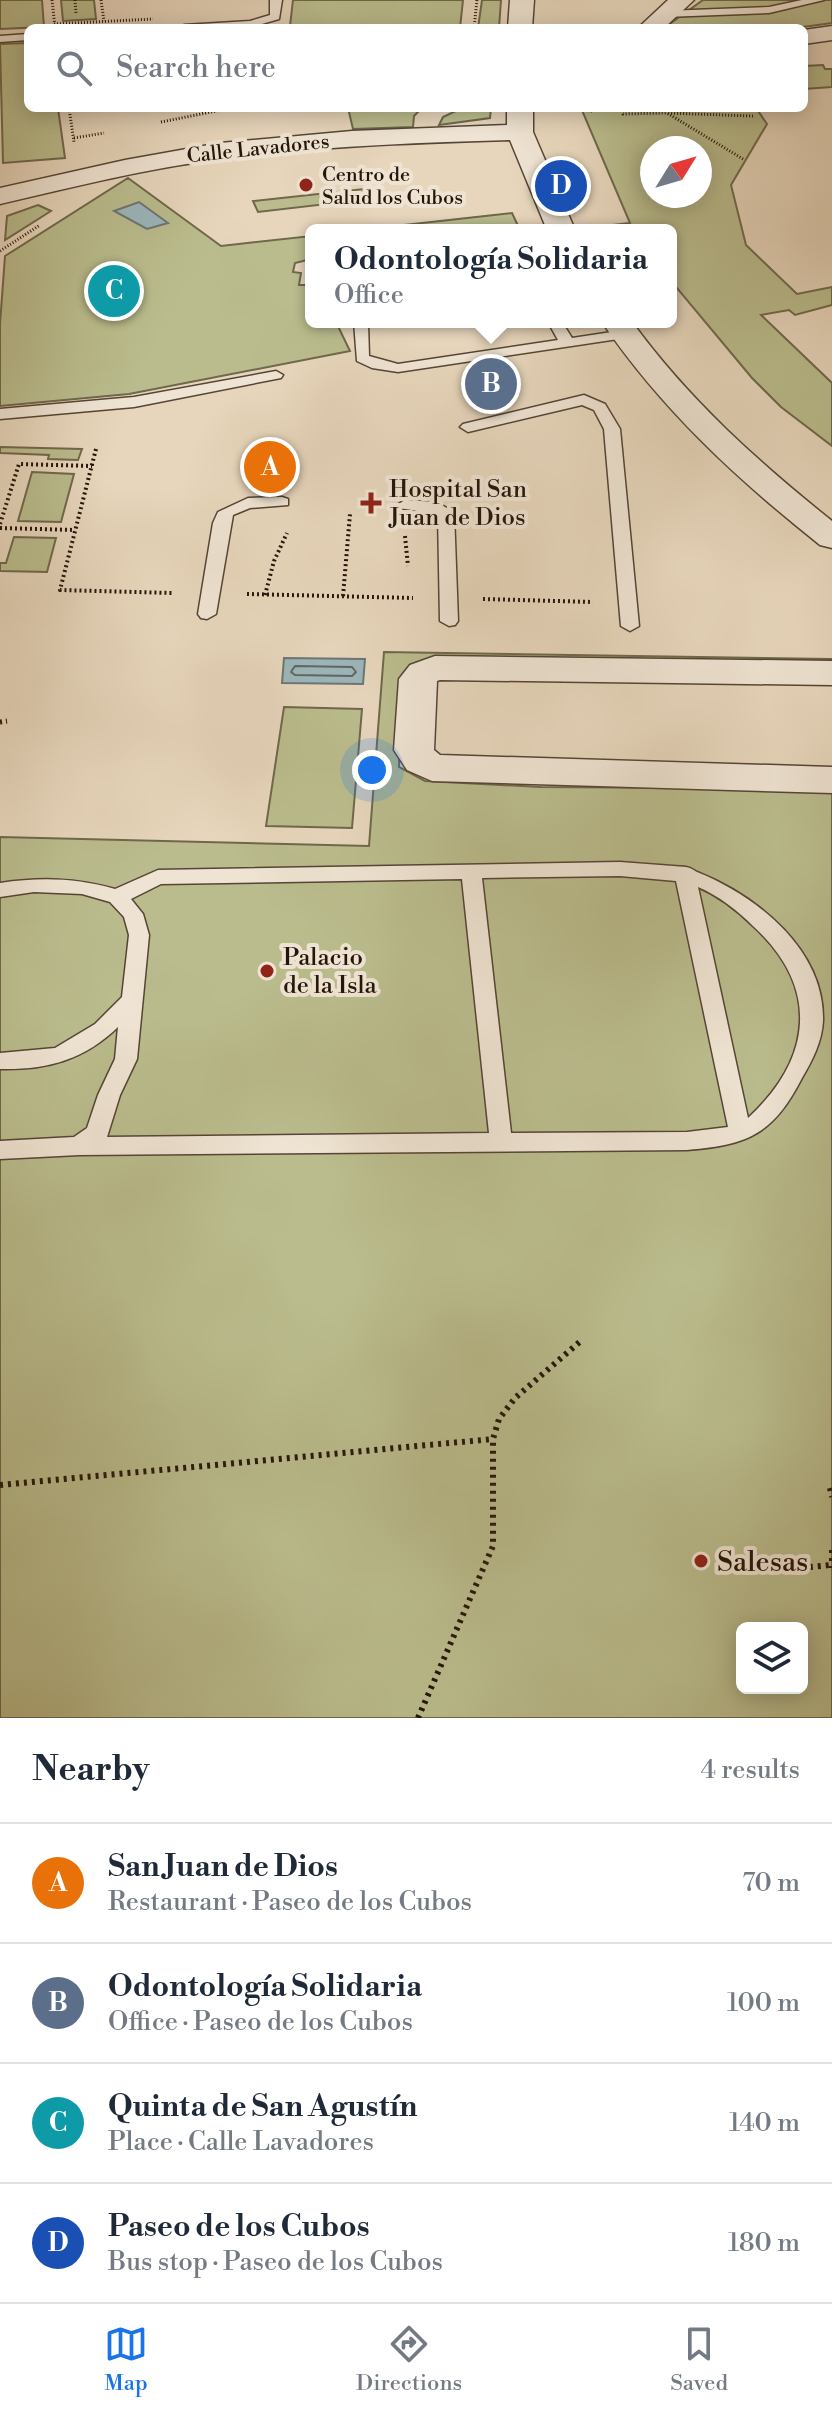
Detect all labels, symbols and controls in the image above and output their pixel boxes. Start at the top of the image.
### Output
search box [24,24,808,112]
icon: search [52,46,96,90]
text: Search here [116,49,276,87]
street label: Calle Lavadores [186,130,331,169]
north arrow [640,136,712,208]
pin: D [535,156,587,216]
place label: Centro de Salud los Cubos [322,163,463,211]
marker: Centro de Salud los Cubos [297,176,315,194]
popup [305,224,677,328]
text: Odontología Solidaria [334,241,648,279]
pin: C [88,261,140,321]
text: Office [334,279,404,311]
pin: B [465,354,517,414]
pin: A [244,437,296,497]
place label: Hospital San Juan de Dios [388,475,527,533]
marker: Hospital San Juan de Dios [360,492,382,514]
your location [352,750,392,790]
place label: Palacio de la Isla [283,943,378,1001]
marker: Palacio de la Isla [258,962,276,980]
place label: Salesas [717,1545,808,1580]
marker: Salesas [692,1552,710,1570]
map controls [736,1622,808,1694]
button: layers [736,1622,808,1694]
text: Nearby [32,1749,150,1791]
text: 4 results [701,1754,800,1786]
text: San Juan de Dios [108,1848,338,1886]
text: A [49,1867,67,1899]
text: 70 m [742,1867,800,1899]
text: Restaurant · Paseo de los Cubos [108,1886,472,1918]
text: Odontología Solidaria [108,1968,422,2006]
text: B [48,1987,68,2019]
text: 100 m [727,1987,800,2019]
text: Office · Paseo de los Cubos [108,2006,413,2038]
text: Quinta de San Agustín [108,2088,417,2126]
text: C [49,2107,67,2139]
text: 140 m [729,2107,800,2139]
text: Place · Calle Lavadores [108,2126,374,2158]
text: Paseo de los Cubos [108,2208,370,2246]
text: D [48,2227,68,2259]
text: 180 m [728,2227,800,2259]
text: Bus stop · Paseo de los Cubos [108,2246,443,2278]
tab: Map [104,2322,148,2397]
tab: Directions [356,2322,462,2397]
tab: Saved [670,2322,728,2397]

